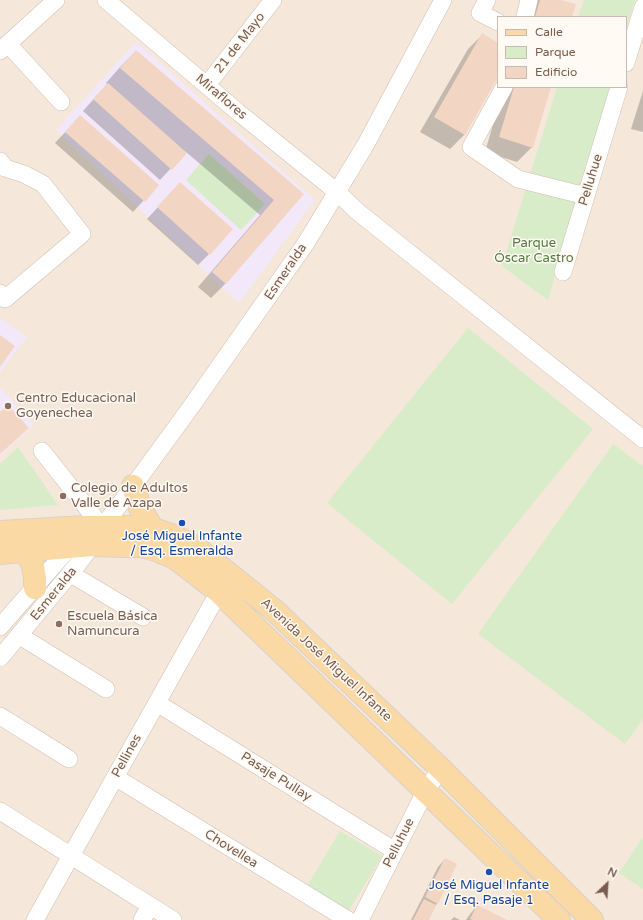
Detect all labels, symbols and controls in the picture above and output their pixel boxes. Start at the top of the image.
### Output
street label: 21 de Mayo [211,9,269,77]
legend [497,16,627,88]
text: Calle [535,25,563,39]
text: Parque [535,45,576,59]
text: Edificio [535,65,577,79]
street label: Miraflores [192,71,250,123]
street label: Pelluhue [576,152,606,208]
park label: Parque Óscar Castro [494,236,574,267]
street label: Esmeralda [261,241,311,303]
place label: Centro Educacional Goyenechea [16,391,136,422]
marker: Centro Educacional Goyenechea [3,401,13,411]
place label: Colegio de Adultos Valle de Azapa [71,481,188,512]
marker: Colegio de Adultos Valle de Azapa [58,491,68,501]
marker: José Miguel Infante / Esq. Esmeralda [177,518,187,528]
place label: José Miguel Infante / Esq. Esmeralda [122,529,242,560]
street label: Esmeralda [28,564,80,624]
street label: Avenida José Miguel Infante [257,595,395,725]
place label: Escuela Básica Namuncura [67,609,158,640]
marker: Escuela Básica Namuncura [54,619,64,629]
street label: Pellines [109,732,145,780]
street label: Pasaje Pullay [238,749,314,805]
street label: Pelluhue [380,816,418,870]
street label: Chovellea [201,826,261,872]
north arrow [587,864,627,904]
text: N [606,865,619,880]
marker: José Miguel Infante / Esq. Pasaje 1 [484,867,494,877]
place label: José Miguel Infante / Esq. Pasaje 1 [429,878,549,909]

